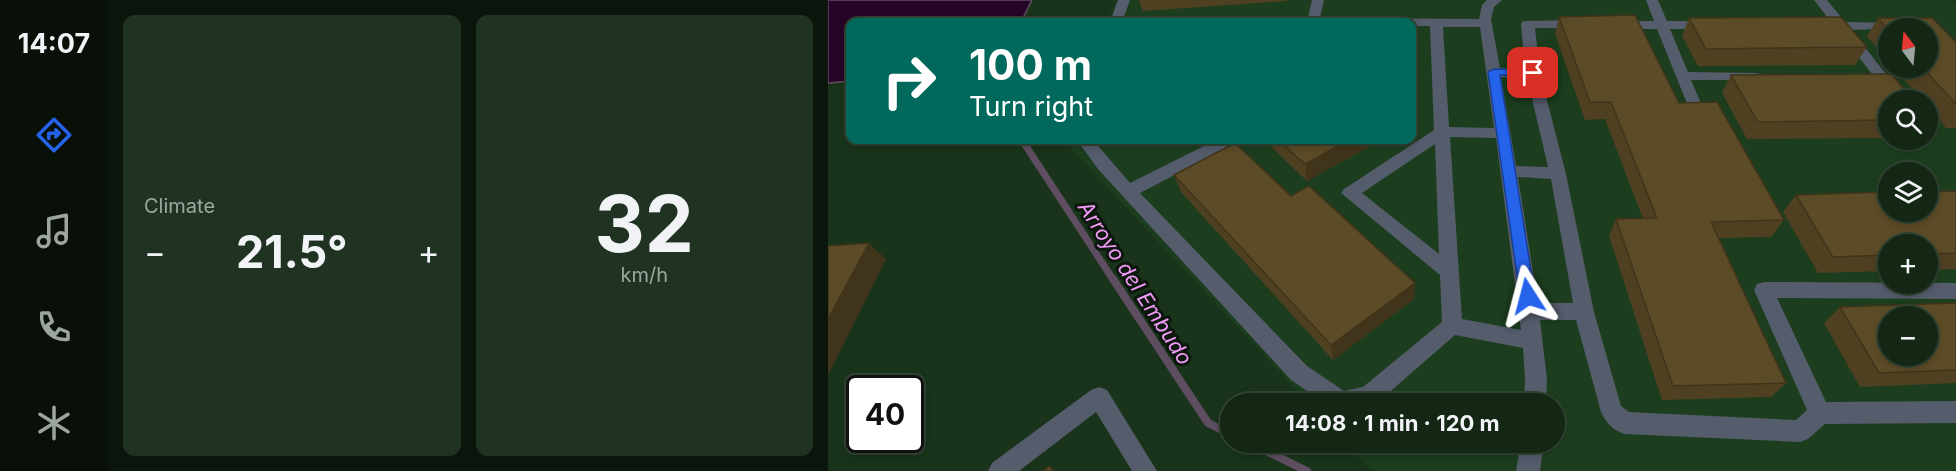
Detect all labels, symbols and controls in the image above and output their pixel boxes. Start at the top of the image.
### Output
north arrow [1878,18,1938,78]
map controls [1878,18,1938,366]
text: 14:07 [18,27,90,60]
text: 100 m [969,39,1092,90]
icon: right [870,42,948,120]
pin [1507,47,1558,98]
icon: arrive [1516,56,1549,89]
text: Turn right [969,90,1093,123]
button: search [1878,90,1938,150]
icon: directions [33,114,75,156]
button: layers [1878,162,1938,222]
text: 32 [595,176,694,271]
text: Climate [144,194,215,218]
water label: Arroyo del Embudo [1073,195,1198,369]
icon: music [33,210,75,252]
text: 21.5° [236,224,348,279]
text: − [144,232,166,272]
text: + [418,232,440,272]
button: + [1878,234,1938,294]
text: km/h [620,263,668,287]
position arrow [1496,264,1560,328]
icon: phone [33,306,75,348]
button: − [1878,306,1938,366]
speed limit sign: 40 [846,375,924,453]
icon: climate [33,402,75,444]
text: 14:08 · 1 min · 120 m [1285,410,1500,436]

